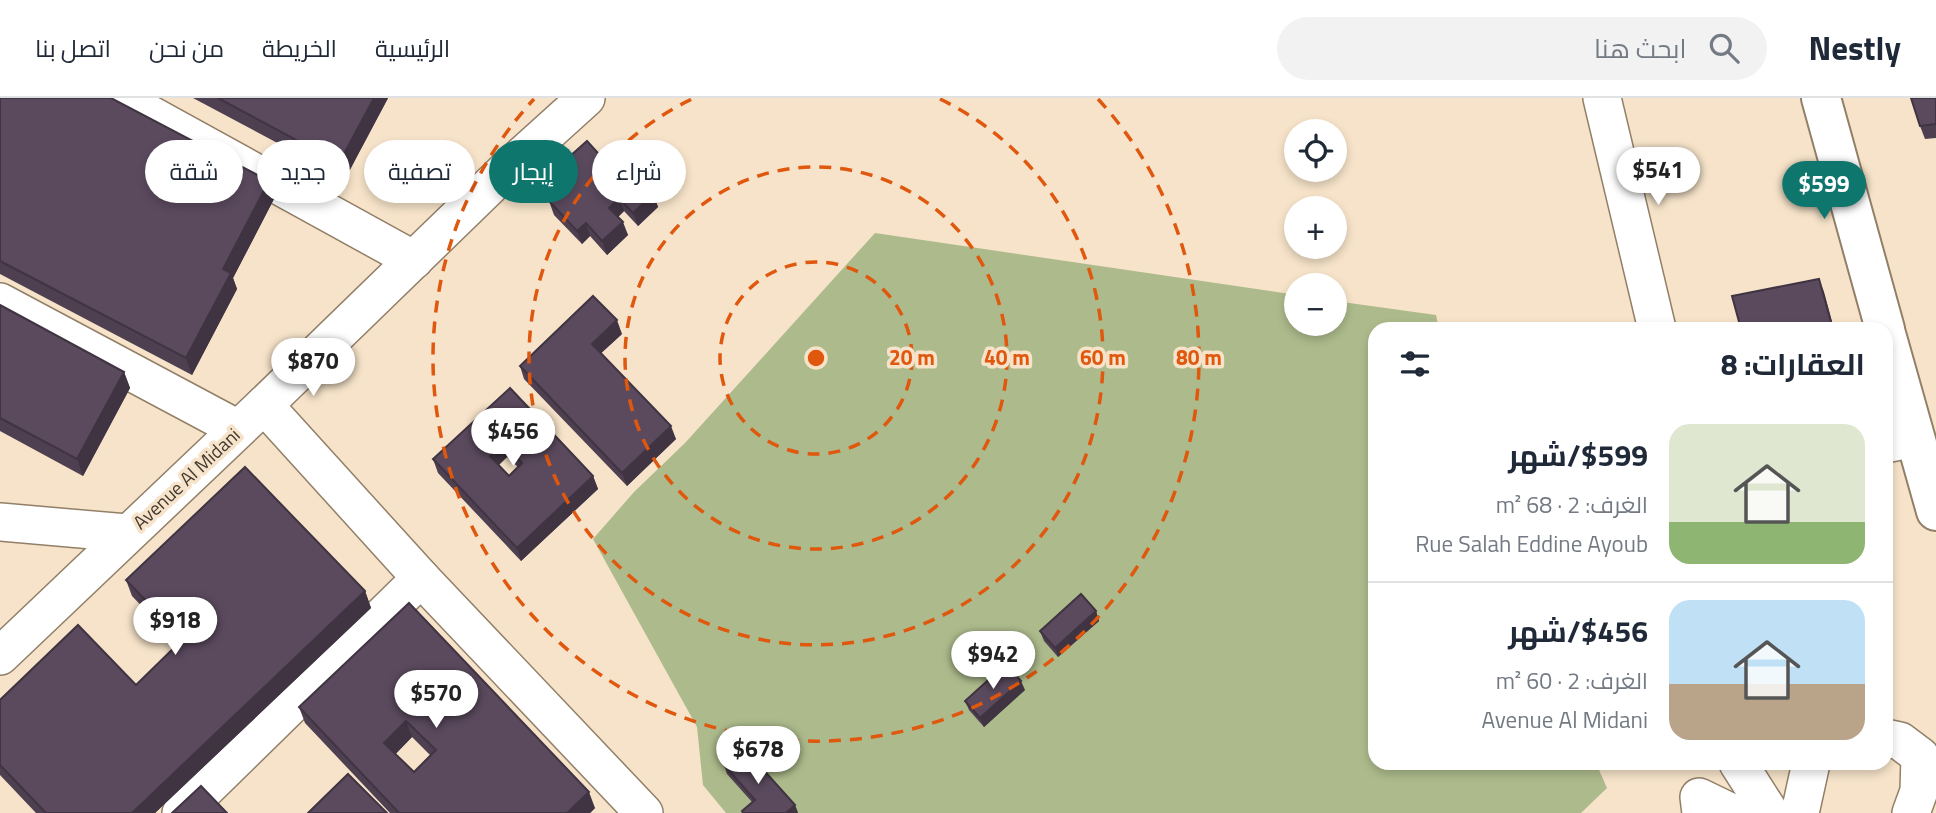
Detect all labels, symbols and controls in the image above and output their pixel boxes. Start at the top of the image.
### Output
search box [1277,17,1767,80]
text: Nestly [1809,23,1901,73]
text: ابحث هنا [1594,29,1687,68]
icon: search [1705,29,1743,67]
text: اتصل بنا [35,30,111,66]
text: من نحن [149,30,224,66]
text: الخريطة [262,30,337,66]
text: الرئيسية [375,30,450,66]
map controls [1284,119,1347,336]
button: locate [1284,119,1347,182]
chip: شقة [145,140,243,203]
chip: جديد [257,140,350,203]
chip: تصفية [364,140,475,203]
chip: إيجار [489,140,578,203]
chip: شراء [592,140,686,203]
pin: $541 [1617,148,1699,207]
text: $541 [1632,152,1684,187]
pin: $599 [1783,162,1865,221]
text: $599 [1798,166,1850,201]
button: + [1284,196,1347,259]
button: − [1284,273,1347,336]
pin: $870 [272,338,354,398]
text: 20 m [889,341,935,373]
text: 40 m [984,341,1030,373]
text: 60 m [1080,341,1126,373]
text: 80 m [1176,341,1222,373]
text: العقارات: 8 [1721,341,1865,387]
text: $870 [287,343,339,378]
icon: filters [1396,345,1434,383]
centre of rings [804,346,828,370]
pin: $456 [472,408,554,468]
text: $456 [487,413,539,448]
street label: Avenue Al Midani [126,420,246,536]
text: $599/شهر [1508,432,1648,478]
icon: home [1725,452,1809,536]
text: الغرف: 2 · 68 m² [1496,487,1648,522]
text: Rue Salah Eddine Ayoub [1415,526,1648,561]
pin: $918 [134,598,216,657]
text: $918 [149,602,201,637]
text: $456/شهر [1508,608,1648,654]
icon: home [1725,628,1809,712]
pin: $942 [952,632,1034,691]
text: $942 [967,636,1019,671]
text: الغرف: 2 · 60 m² [1496,663,1648,698]
pin: $570 [395,670,477,730]
text: $570 [410,675,462,710]
text: Avenue Al Midani [1481,702,1648,737]
pin: $678 [717,726,799,786]
text: $678 [732,731,784,766]

